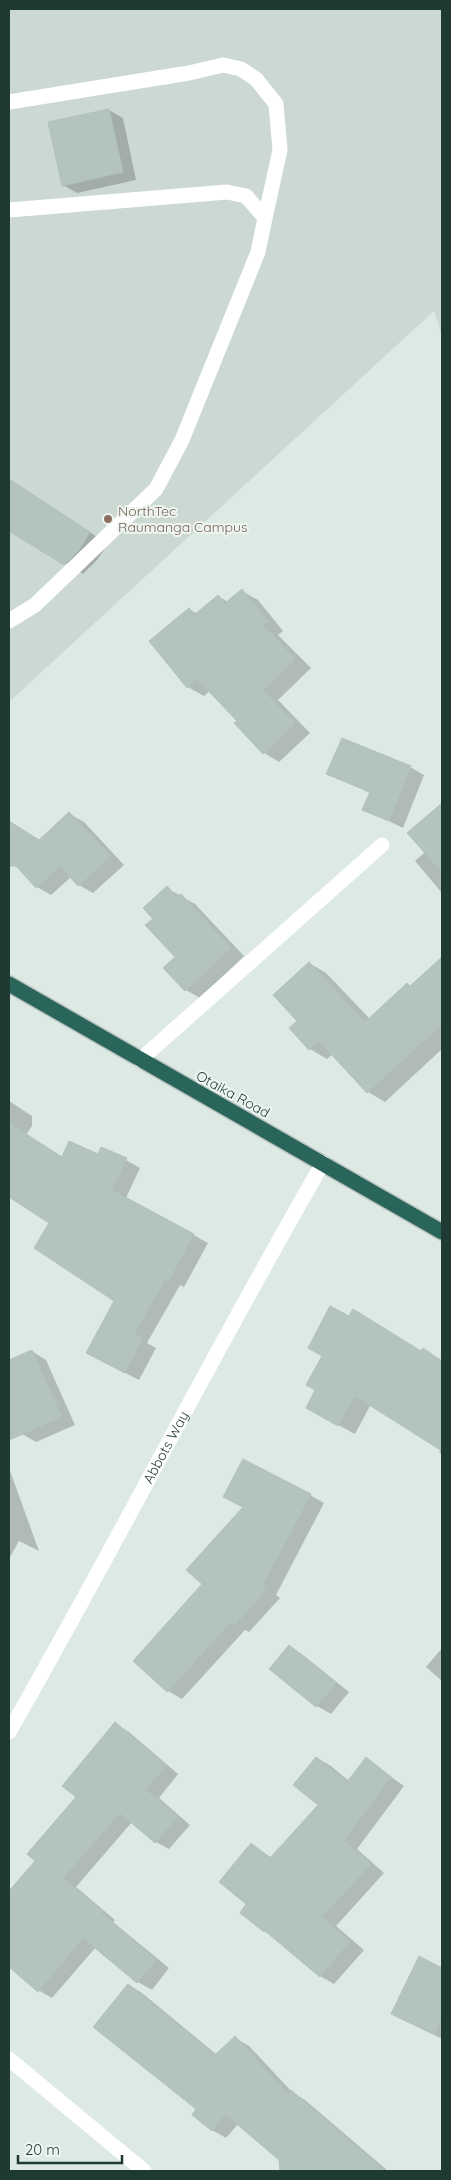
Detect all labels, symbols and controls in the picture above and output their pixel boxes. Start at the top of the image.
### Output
place label: NorthTec Raumanga Campus [118,502,247,536]
marker: NorthTec Raumanga Campus [102,513,114,525]
street label: Otaika Road [193,1066,273,1122]
street label: Abbots Way [139,1408,193,1487]
scale bar [18,2132,121,2164]
text: 20 m [25,2140,60,2159]

